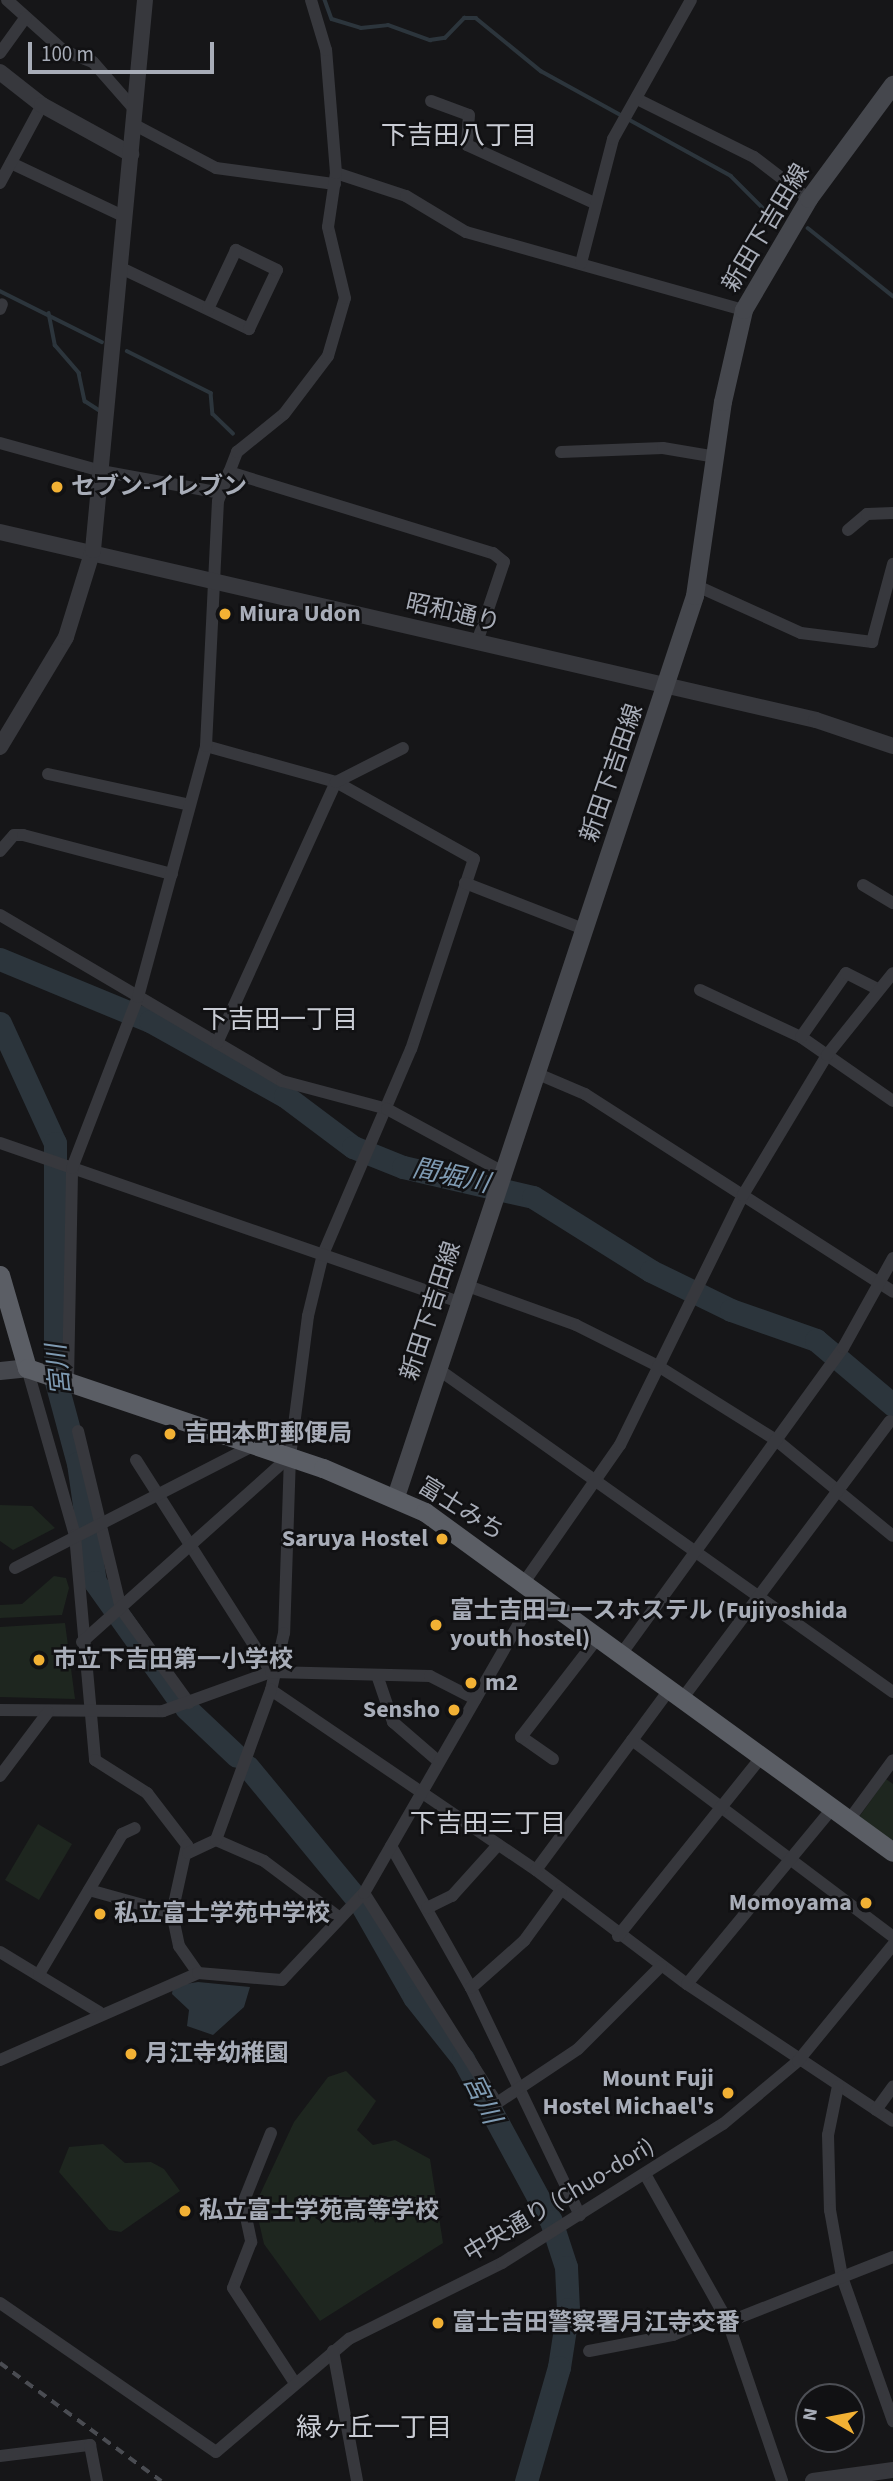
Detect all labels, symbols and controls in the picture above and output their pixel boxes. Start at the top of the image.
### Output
scale bar [32,28,217,72]
text: 100 m [41,39,94,69]
district label: 下吉田八丁目 [381,120,537,152]
street label: 新田下吉田線 [717,159,815,297]
place label: セブン-イレブン [71,473,247,501]
marker: セブン-イレブン [49,479,65,495]
street label: 昭和通り [403,588,503,638]
place label: Miura Udon [239,600,361,628]
marker: Miura Udon [217,606,233,622]
street label: 新田下吉田線 [575,700,649,846]
district label: 下吉田一丁目 [202,1004,358,1036]
water label: 間堀川 [410,1153,492,1199]
street label: 新田下吉田線 [395,1238,467,1384]
water label: 宮川 [41,1343,77,1397]
place label: 吉田本町郵便局 [184,1420,352,1448]
marker: 吉田本町郵便局 [162,1426,178,1442]
street label: 富士みち [413,1471,509,1547]
place label: Saruya Hostel [282,1525,428,1553]
marker: Saruya Hostel [434,1531,450,1547]
place label: 富士吉田ユースホステル (Fujiyoshida youth hostel) [450,1597,849,1653]
marker: 富士吉田ユースホステル (Fujiyoshida youth hostel) [428,1617,444,1633]
place label: 市立下吉田第一小学校 [53,1646,293,1674]
marker: 市立下吉田第一小学校 [31,1652,47,1668]
place label: m2 [485,1669,518,1697]
marker: m2 [463,1675,479,1691]
place label: Sensho [363,1696,440,1724]
marker: Sensho [446,1702,462,1718]
district label: 下吉田三丁目 [410,1808,566,1840]
place label: Momoyama [729,1889,852,1917]
marker: Momoyama [858,1895,874,1911]
place label: 私立富士学苑中学校 [114,1900,330,1928]
marker: 私立富士学苑中学校 [92,1906,108,1922]
place label: 月江寺幼稚園 [145,2040,289,2068]
marker: 月江寺幼稚園 [123,2046,139,2062]
place label: Mount Fuji Hostel Michael's [542,2065,714,2121]
water label: 宮川 [457,2069,507,2129]
marker: Mount Fuji Hostel Michael's [720,2085,736,2101]
street label: 中央通り (Chuo-dori) [459,2132,659,2268]
place label: 私立富士学苑高等学校 [199,2197,439,2225]
marker: 私立富士学苑高等学校 [177,2203,193,2219]
place label: 富士吉田警察署月江寺交番 [452,2309,740,2337]
marker: 富士吉田警察署月江寺交番 [430,2315,446,2331]
north arrow [795,2383,865,2453]
text: N [796,2406,825,2423]
district label: 緑ヶ丘一丁目 [296,2412,452,2444]

